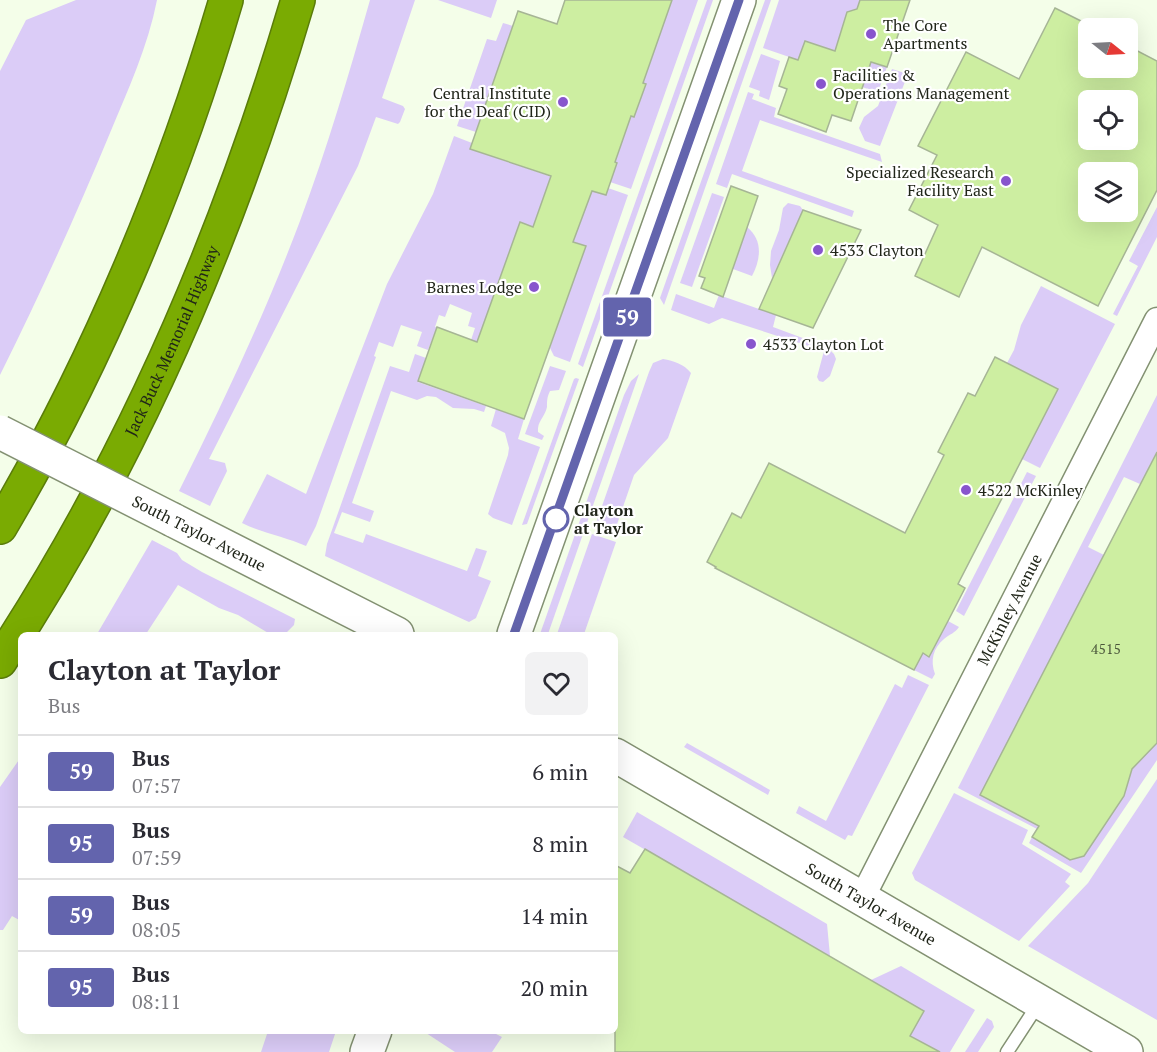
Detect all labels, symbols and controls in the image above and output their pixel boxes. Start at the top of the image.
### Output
place label: The Core Apartments [883,14,967,54]
north arrow [1078,18,1138,78]
map controls [1078,18,1138,222]
marker: The Core Apartments [864,27,878,41]
place label: Facilities & Operations Management [833,64,1009,104]
marker: Facilities & Operations Management [814,77,828,91]
place label: Central Institute for the Deaf (CID) [425,82,551,122]
button: locate [1078,90,1138,150]
marker: Central Institute for the Deaf (CID) [556,95,570,109]
place label: Specialized Research Facility East [846,161,995,201]
button: layers [1078,162,1138,222]
marker: Specialized Research Facility East [999,174,1013,188]
place label: 4533 Clayton [830,239,924,261]
street label: Jack Buck Memorial Highway [120,241,224,440]
marker: 4533 Clayton [811,243,825,257]
place label: Barnes Lodge [427,276,522,298]
marker: Barnes Lodge [527,280,541,294]
line badge: 59 [600,298,654,336]
text: 59 [615,303,639,331]
place label: 4533 Clayton Lot [763,333,884,355]
marker: 4533 Clayton Lot [744,337,758,351]
place label: 4522 McKinley [978,479,1084,501]
marker: 4522 McKinley [959,483,973,497]
street label: South Taylor Avenue [128,490,270,576]
place label: Clayton at Taylor [574,499,643,539]
marker: Clayton at Taylor [543,506,569,532]
street label: McKinley Avenue [972,550,1047,669]
house number: 4515 [1091,639,1121,658]
text: Clayton at Taylor [48,651,280,688]
button: heart [525,652,588,715]
text: Bus [48,692,80,719]
text: Bus [132,743,170,772]
text: 59 [69,757,93,785]
text: 6 min [532,757,588,786]
text: 07:57 [132,772,181,799]
text: Bus [132,815,170,844]
text: 95 [69,829,93,857]
text: 8 min [532,829,588,858]
text: 07:59 [132,844,181,871]
street label: South Taylor Avenue [802,857,940,950]
text: Bus [132,887,170,916]
text: 59 [69,901,93,929]
text: 14 min [521,901,588,930]
text: 08:05 [132,916,181,943]
text: Bus [132,959,170,988]
text: 95 [69,973,93,1001]
text: 20 min [521,973,588,1002]
text: 08:11 [132,988,181,1015]

